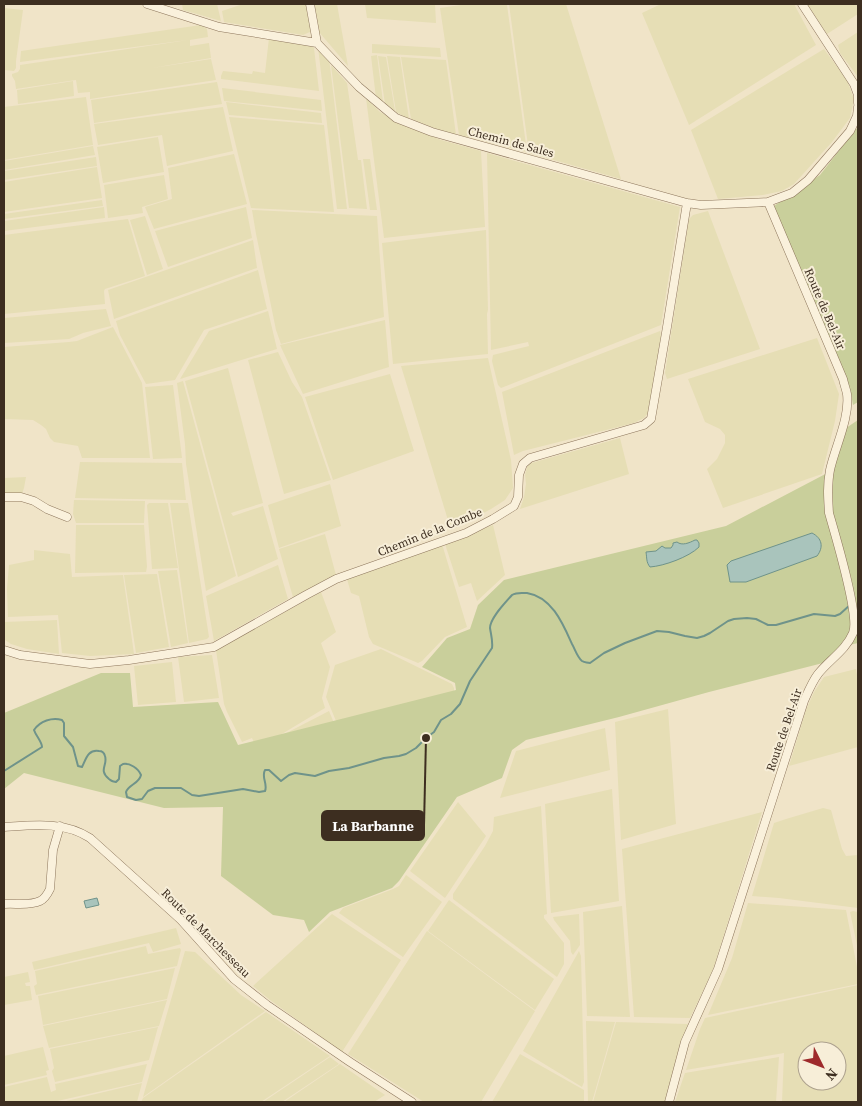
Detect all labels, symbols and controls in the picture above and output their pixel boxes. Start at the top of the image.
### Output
street label: Chemin de Sales [466,123,556,161]
street label: Route de Bel-Air [801,266,849,352]
street label: Chemin de la Combe [375,504,485,560]
street label: Route de Bel-Air [762,686,806,774]
callout: La Barbanne [322,811,424,840]
text: La Barbanne [332,816,414,836]
street label: Route de Marchesseau [158,885,254,981]
north arrow [797,1041,847,1091]
text: N [821,1064,843,1085]

